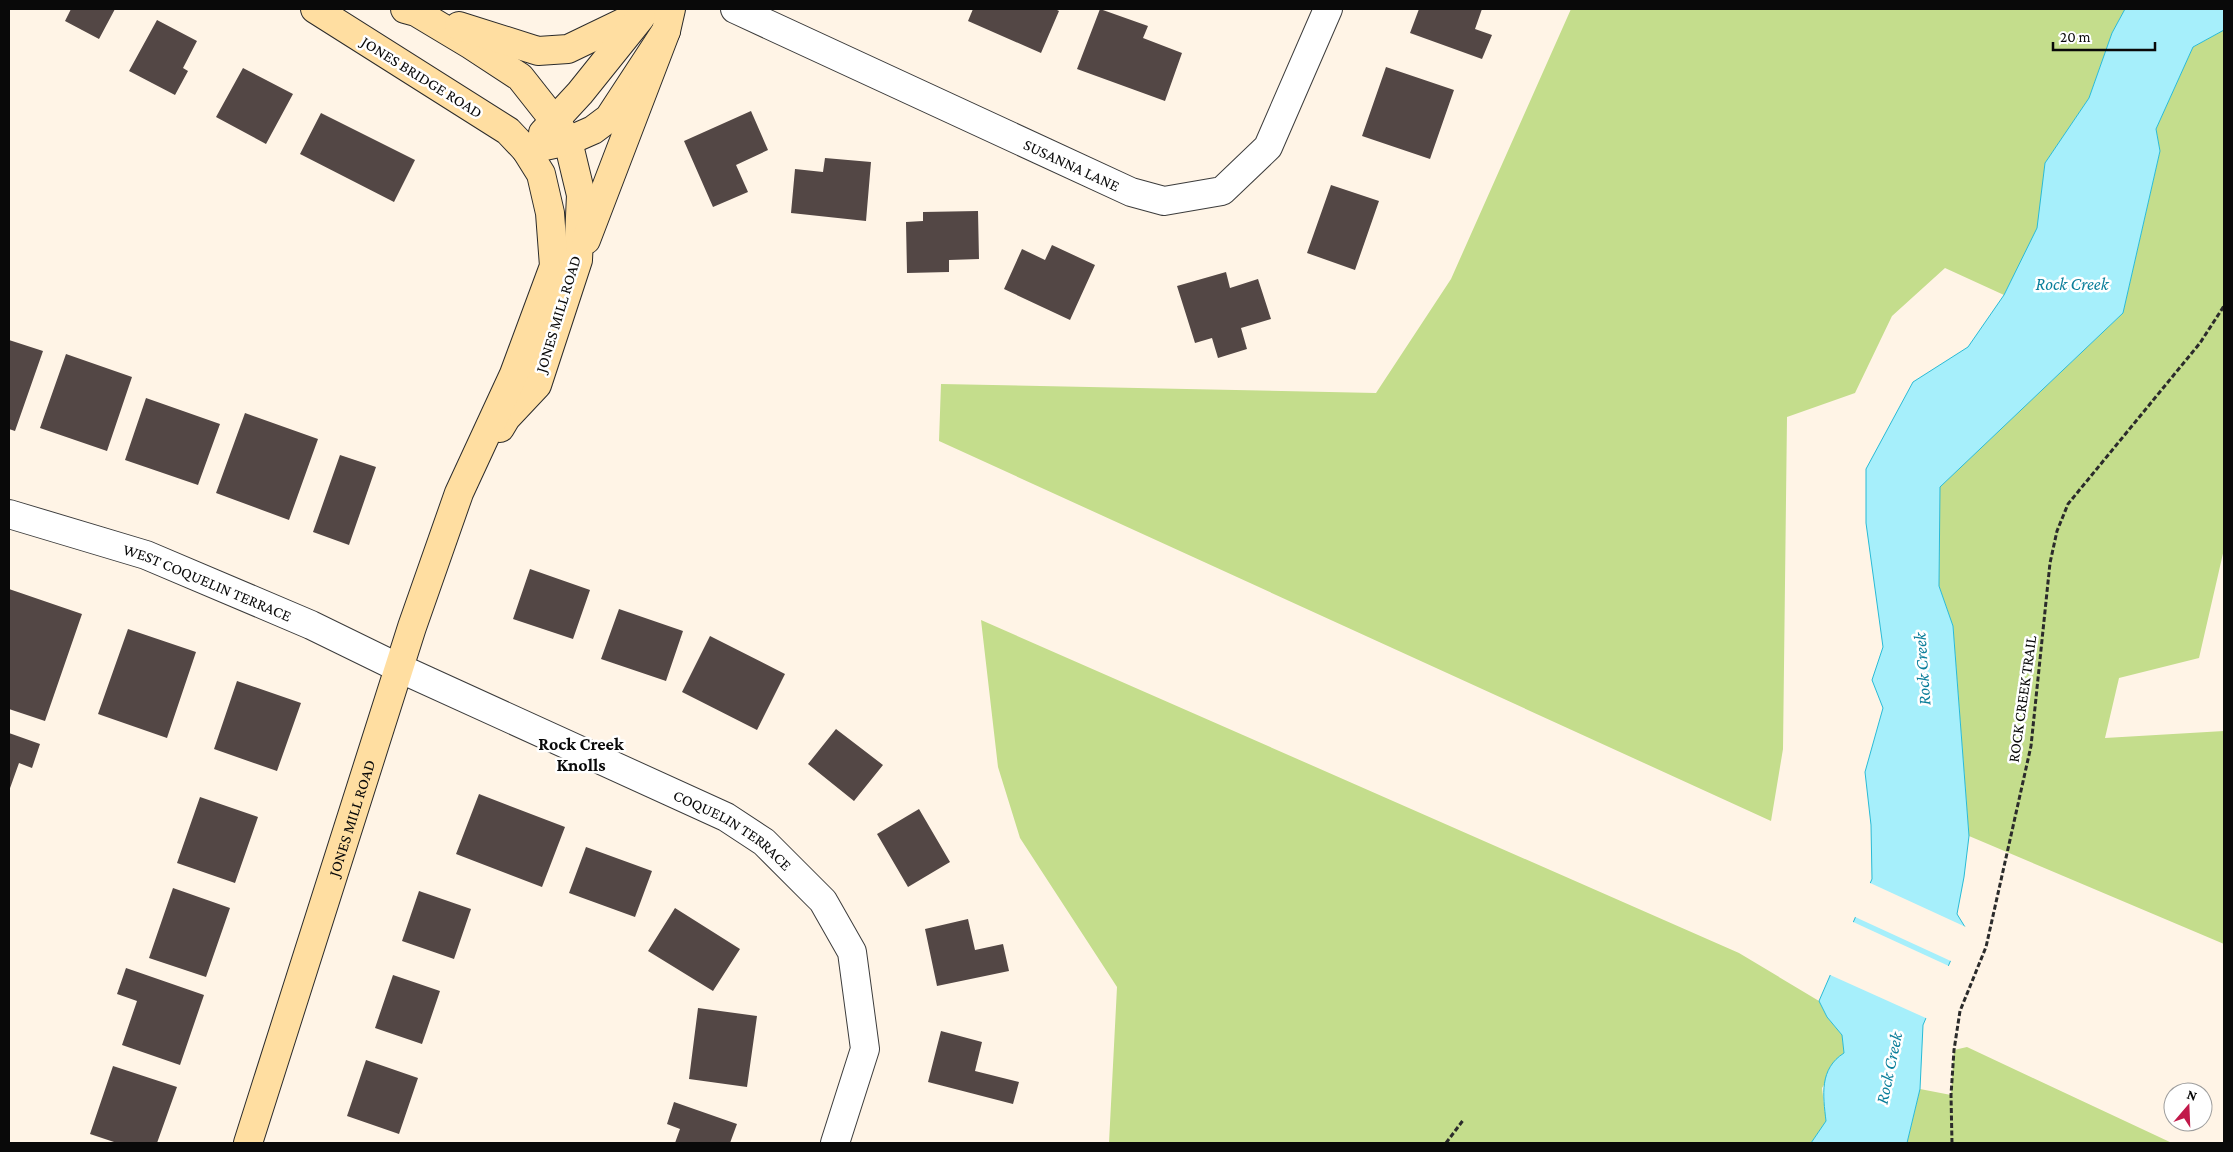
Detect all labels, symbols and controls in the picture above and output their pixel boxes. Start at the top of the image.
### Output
scale bar [2053,20,2156,52]
text: 20 m [2060,29,2091,45]
street label: JONES BRIDGE ROAD [356,32,486,122]
street label: SUSANNA LANE [1021,135,1123,194]
street label: JONES MILL ROAD [532,253,585,377]
water label: Rock Creek [2036,274,2110,294]
street label: WEST COQUELIN TERRACE [121,540,294,624]
water label: Rock Creek [1909,631,1935,706]
street label: ROCK CREEK TRAIL [2005,634,2039,764]
district label: Rock Creek Knolls [538,734,624,775]
street label: JONES MILL ROAD [324,758,378,881]
street label: COQUELIN TERRACE [671,786,796,874]
water label: Rock Creek [1872,1029,1907,1106]
north arrow [2163,1082,2213,1132]
text: N [2185,1086,2200,1104]

